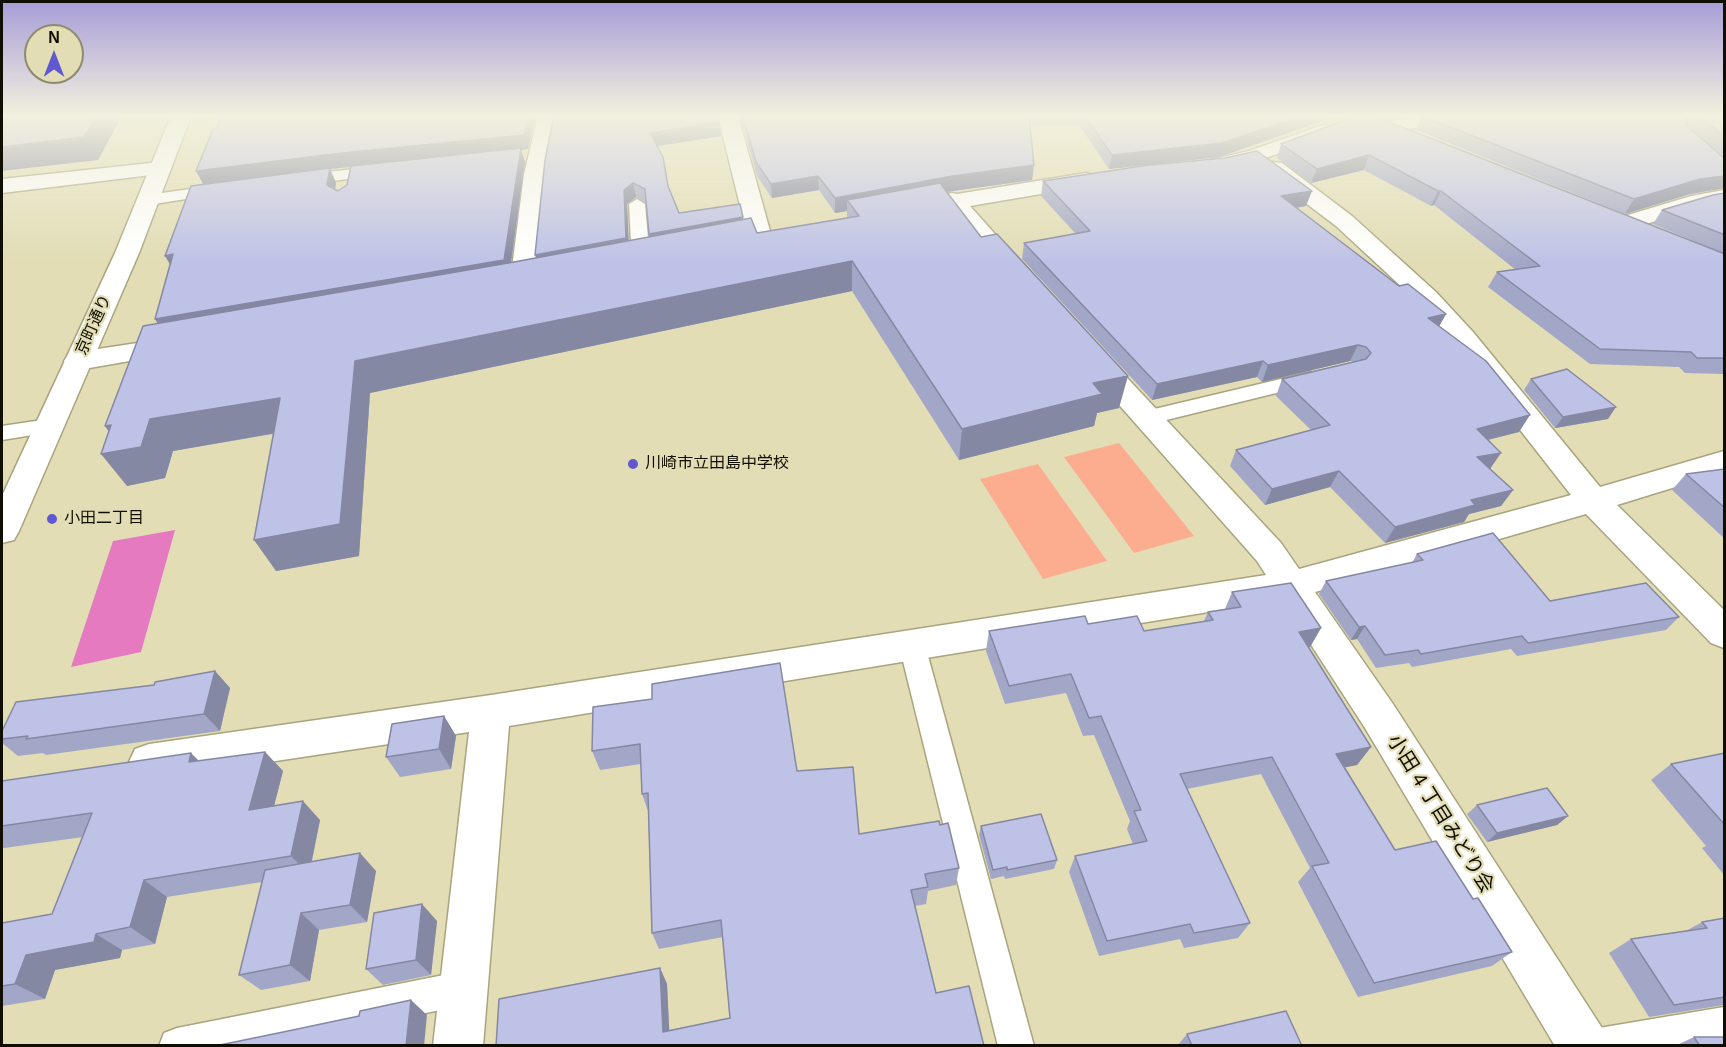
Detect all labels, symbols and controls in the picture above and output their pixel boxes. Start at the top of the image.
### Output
north arrow [24,24,84,84]
text: N [48,29,60,46]
street label: 京町通り [72,292,116,358]
place label: 川崎市立田島中学校 [645,454,789,474]
marker: 川崎市立田島中学校 [626,457,640,471]
place label: 小田二丁目 [64,509,144,529]
marker: 小田二丁目 [45,512,59,526]
street label: 小田 4 丁目みどり会 [1382,730,1498,898]

